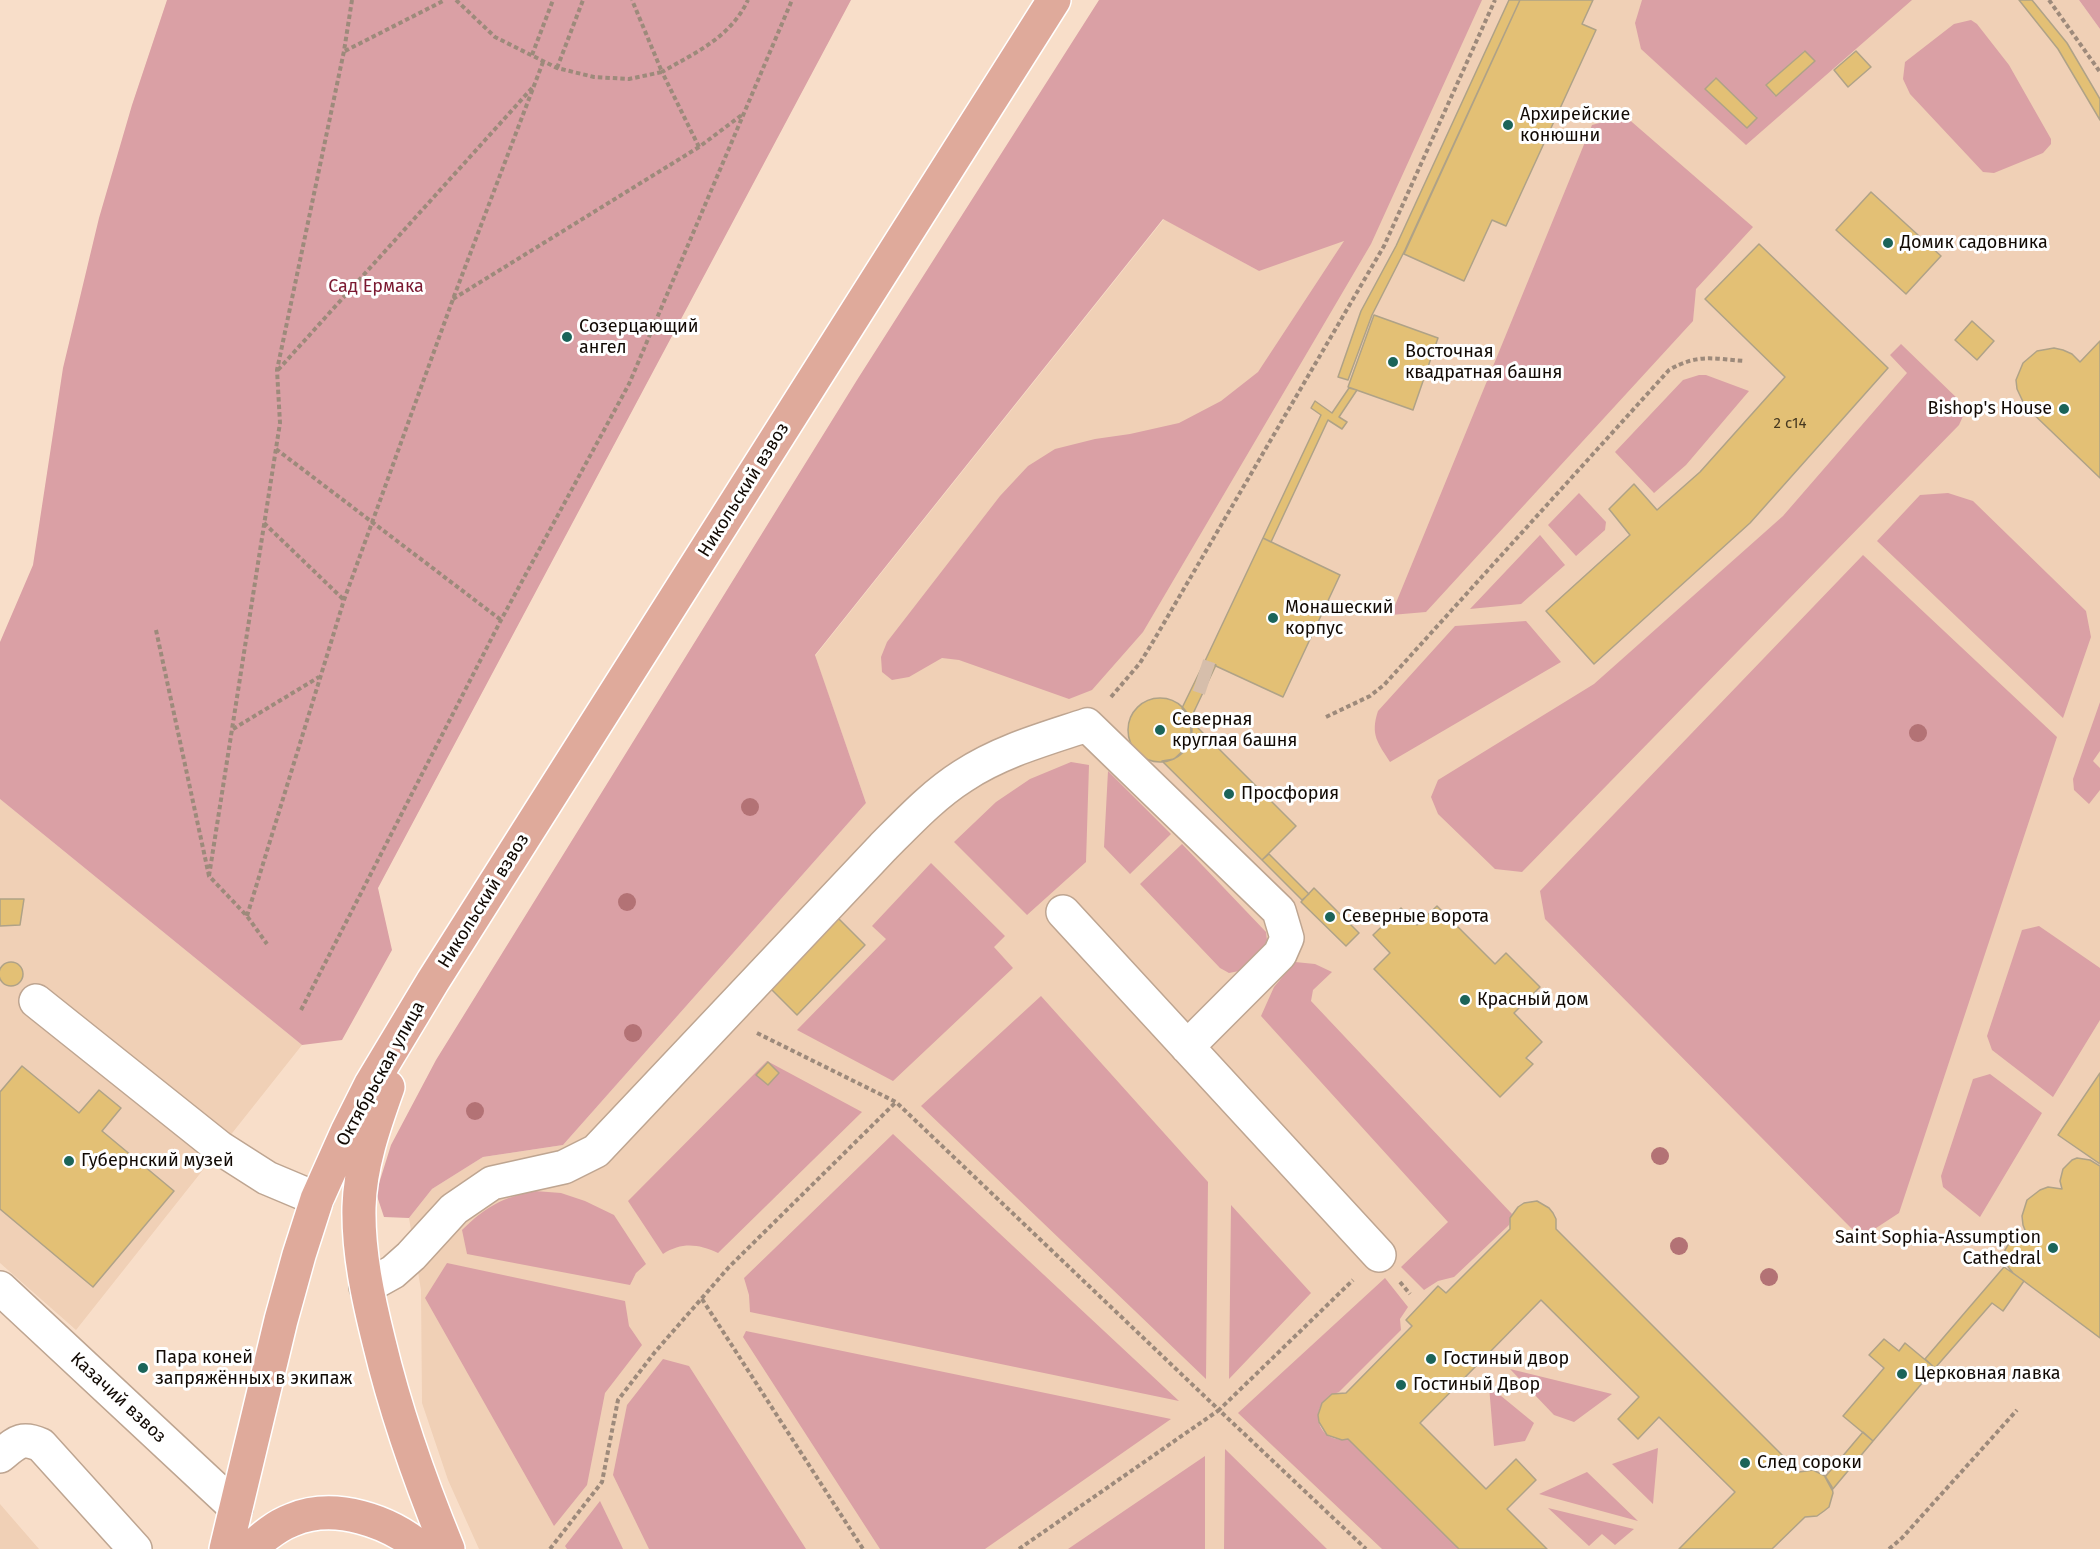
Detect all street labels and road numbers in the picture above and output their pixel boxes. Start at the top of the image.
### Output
street label: Никольский взвоз [694,419,794,561]
street label: Никольский взвоз [434,830,534,972]
street label: Октябрьская улица [332,998,430,1150]
street label: Казачий взвоз [66,1348,170,1448]

